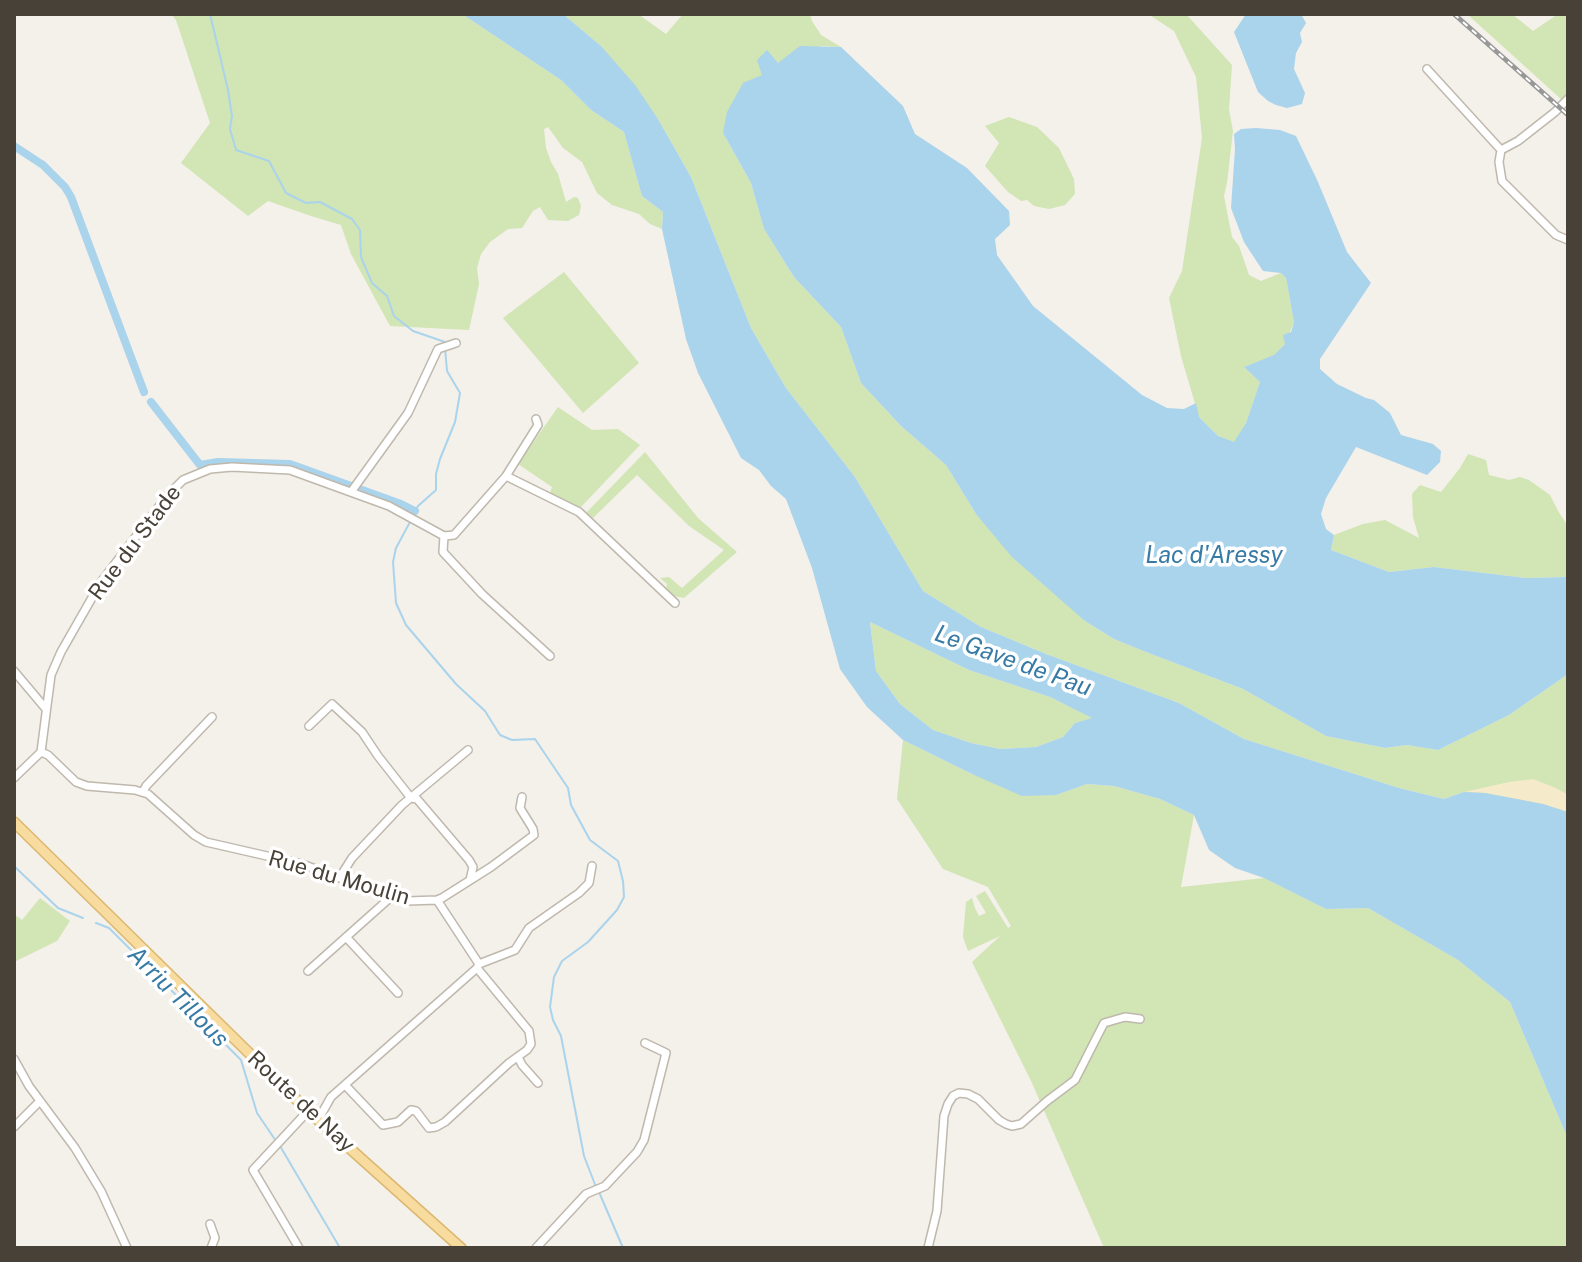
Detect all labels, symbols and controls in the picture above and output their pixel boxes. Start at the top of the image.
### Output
street label: Rue du Stade [83,480,187,606]
water label: Lac d'Aressy [1145,542,1283,570]
water label: Le Gave de Pau [931,619,1095,703]
street label: Rue du Moulin [265,845,413,911]
water label: Arriu Tillous [122,941,234,1053]
street label: Route de Nay [242,1046,360,1158]

